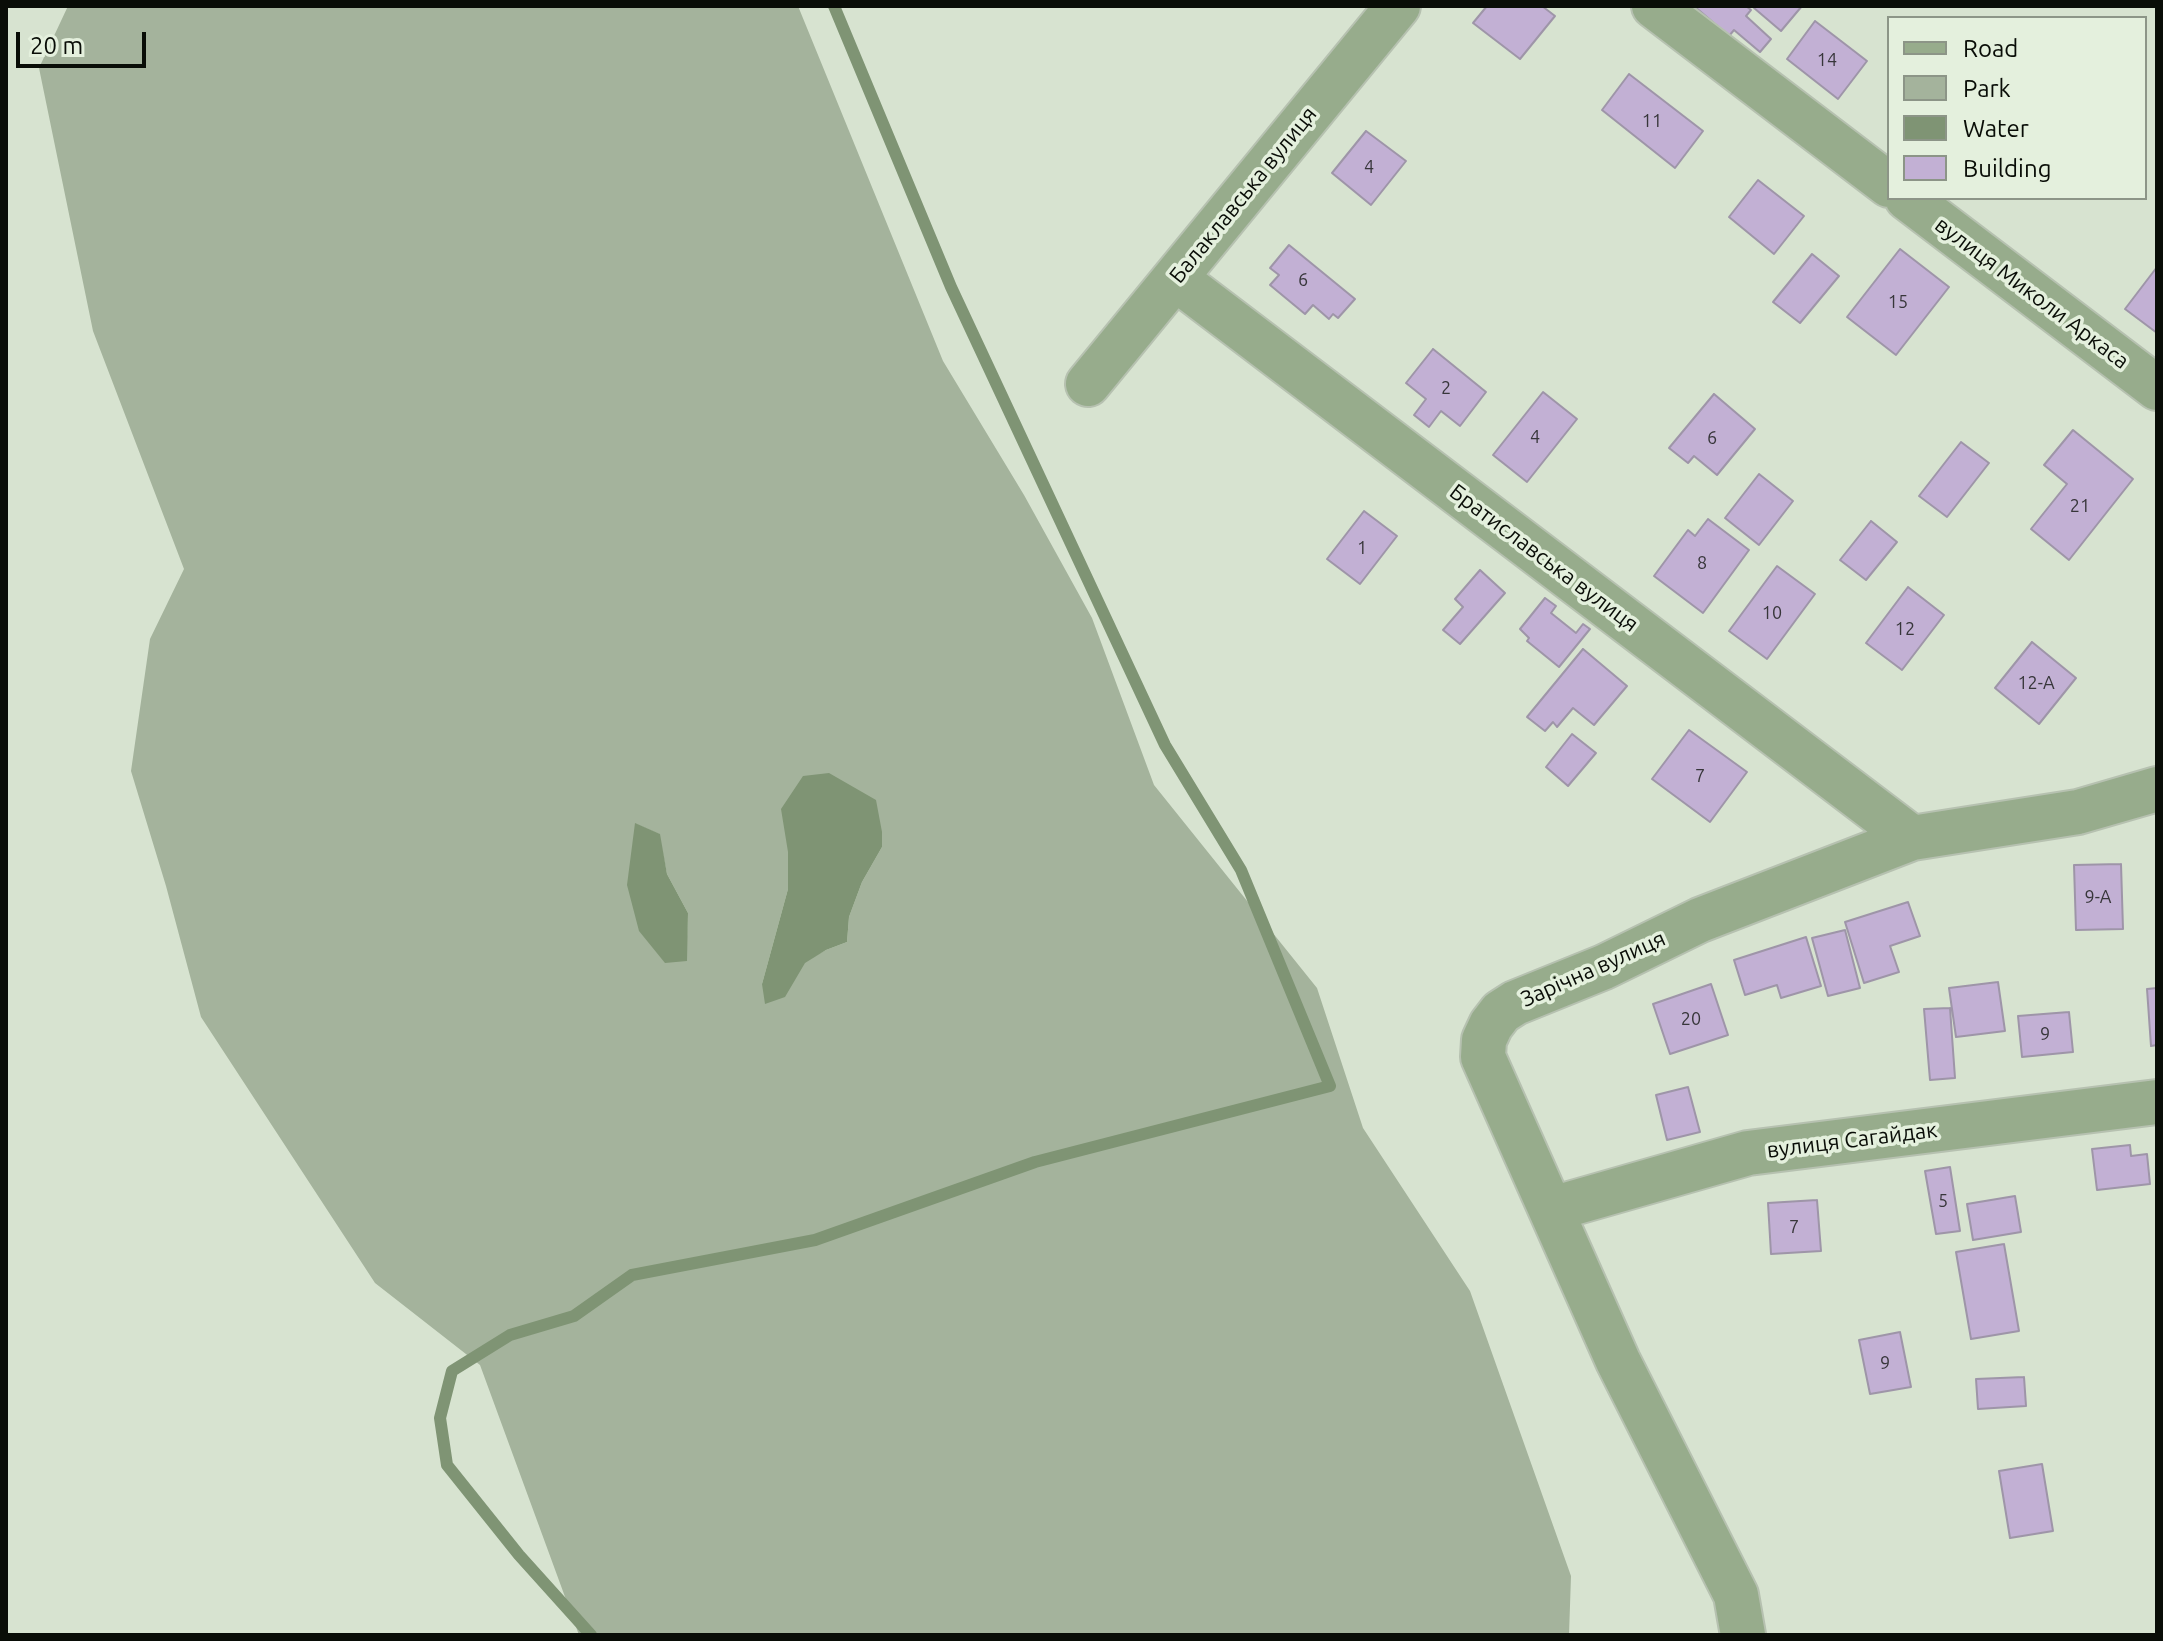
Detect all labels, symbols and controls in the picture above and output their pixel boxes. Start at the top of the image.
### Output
scale bar [20,16,150,66]
legend [1887,16,2147,200]
text: 20 m [30,32,83,59]
text: Road [1963,35,2018,62]
house number: 14 [1817,49,1837,71]
text: Park [1963,75,2011,102]
street label: Балаклавська вулиця [1164,101,1322,289]
house number: 11 [1642,110,1662,132]
text: Water [1963,115,2029,142]
text: Building [1963,155,2051,182]
house number: 4 [1364,156,1374,178]
street label: вулиця Миколи Аркаса [1930,211,2134,375]
house number: 6 [1298,269,1308,291]
house number: 15 [1888,291,1908,313]
house number: 2 [1441,377,1451,399]
house number: 4 [1530,426,1540,448]
house number: 6 [1707,427,1717,449]
street label: Братиславська вулиця [1444,478,1644,638]
house number: 21 [2070,495,2090,517]
house number: 1 [1357,537,1367,559]
house number: 8 [1697,552,1707,574]
house number: 10 [1762,602,1782,624]
house number: 12 [1895,618,1915,640]
house number: 12-А [2017,672,2055,694]
house number: 7 [1695,765,1705,787]
house number: 9-А [2084,886,2112,908]
street label: Зарічна вулиця [1517,925,1669,1013]
house number: 20 [1681,1008,1701,1030]
house number: 9 [2040,1023,2050,1045]
street label: вулиця Сагайдак [1765,1116,1939,1164]
house number: 5 [1938,1190,1948,1212]
house number: 7 [1789,1216,1799,1238]
house number: 9 [1880,1352,1890,1374]

